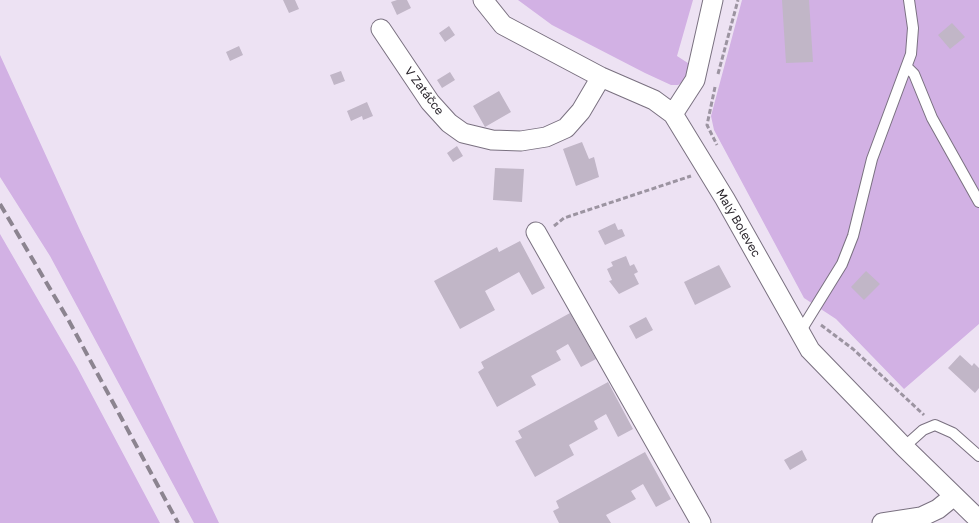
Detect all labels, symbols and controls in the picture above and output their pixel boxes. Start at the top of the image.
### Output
street label: V Zatáčce [401,64,447,118]
street label: Malý Bolevec [713,186,763,260]

